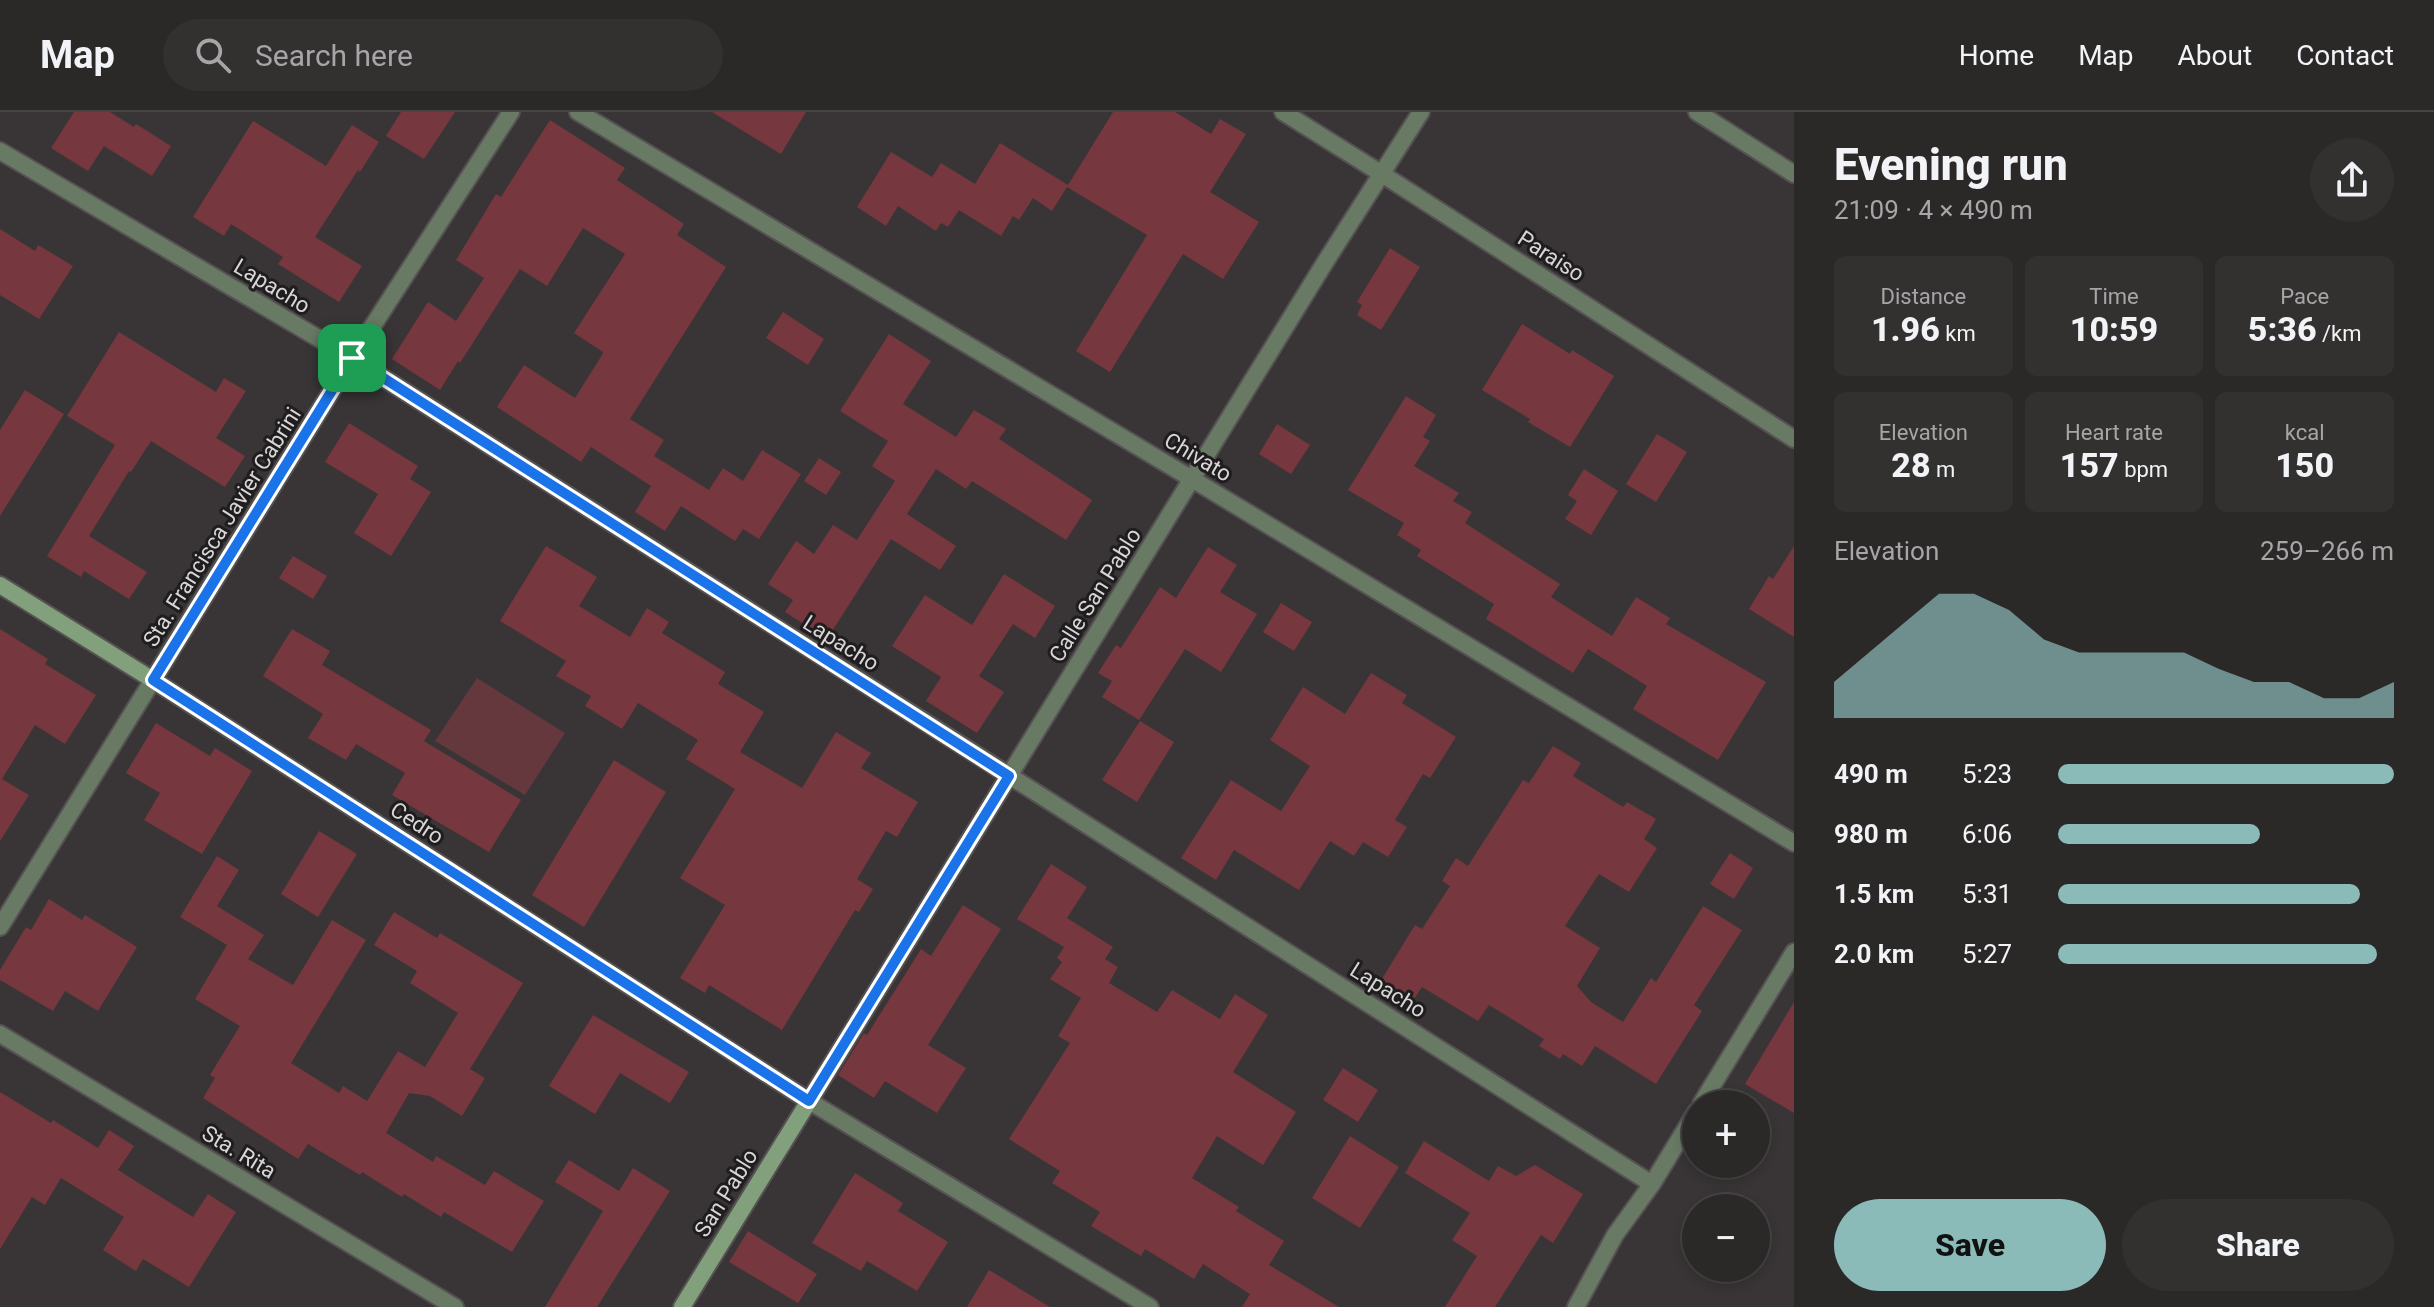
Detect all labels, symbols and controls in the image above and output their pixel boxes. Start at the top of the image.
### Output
search box [163,19,723,91]
text: Map [40,33,115,77]
icon: search [191,33,235,77]
text: Search here [255,38,413,73]
text: Home [1959,39,2034,72]
text: Map [2078,39,2134,72]
text: About [2178,39,2252,72]
text: Contact [2296,39,2394,72]
button: share [2310,138,2394,222]
text: Evening run [1834,139,2068,191]
text: 21:09 · 4 × 490 m [1834,195,2033,225]
street label: Paraiso [1513,225,1589,287]
street label: Lapacho [229,254,315,318]
text: Distance [1881,284,1966,309]
text: Time [2089,284,2139,309]
text: Pace [2280,284,2329,309]
text: 1.96 [1871,309,1940,349]
text: 10:59 [2070,309,2158,349]
text: 5:36 [2248,309,2317,349]
text: km [1940,321,1976,346]
text: /km [2317,321,2362,346]
pin [318,324,386,392]
icon: arrive [330,336,374,380]
street label: Sta. Francisca Javier Cabrini [138,403,306,651]
text: Elevation [1879,420,1968,445]
text: Heart rate [2065,420,2163,445]
text: kcal [2285,420,2325,445]
street label: Chivato [1160,427,1236,487]
text: 28 [1891,445,1931,485]
text: 157 [2060,445,2119,485]
text: 150 [2275,445,2334,485]
text: m [1931,457,1955,482]
text: bpm [2119,457,2168,482]
street label: Calle San Pablo [1044,524,1146,666]
text: Elevation [1834,536,1939,566]
text: 259–266 m [2260,536,2394,566]
street label: Lapacho [799,610,883,676]
text: 490 m [1834,759,1908,789]
text: 5:23 [1962,759,2012,789]
street label: Cedro [386,797,448,849]
text: 980 m [1834,819,1908,849]
text: 6:06 [1962,819,2012,849]
text: 1.5 km [1834,879,1914,909]
text: 5:31 [1962,879,2012,909]
text: 2.0 km [1834,939,1914,969]
text: 5:27 [1962,939,2012,969]
street label: Lapacho [1346,957,1430,1023]
map controls [1682,1090,1770,1282]
button: + [1682,1090,1770,1178]
street label: Sta. Rita [198,1120,280,1184]
street label: San Pablo [689,1145,763,1241]
button: − [1682,1194,1770,1282]
button: Save [1834,1199,2106,1291]
button: Share [2122,1199,2394,1291]

